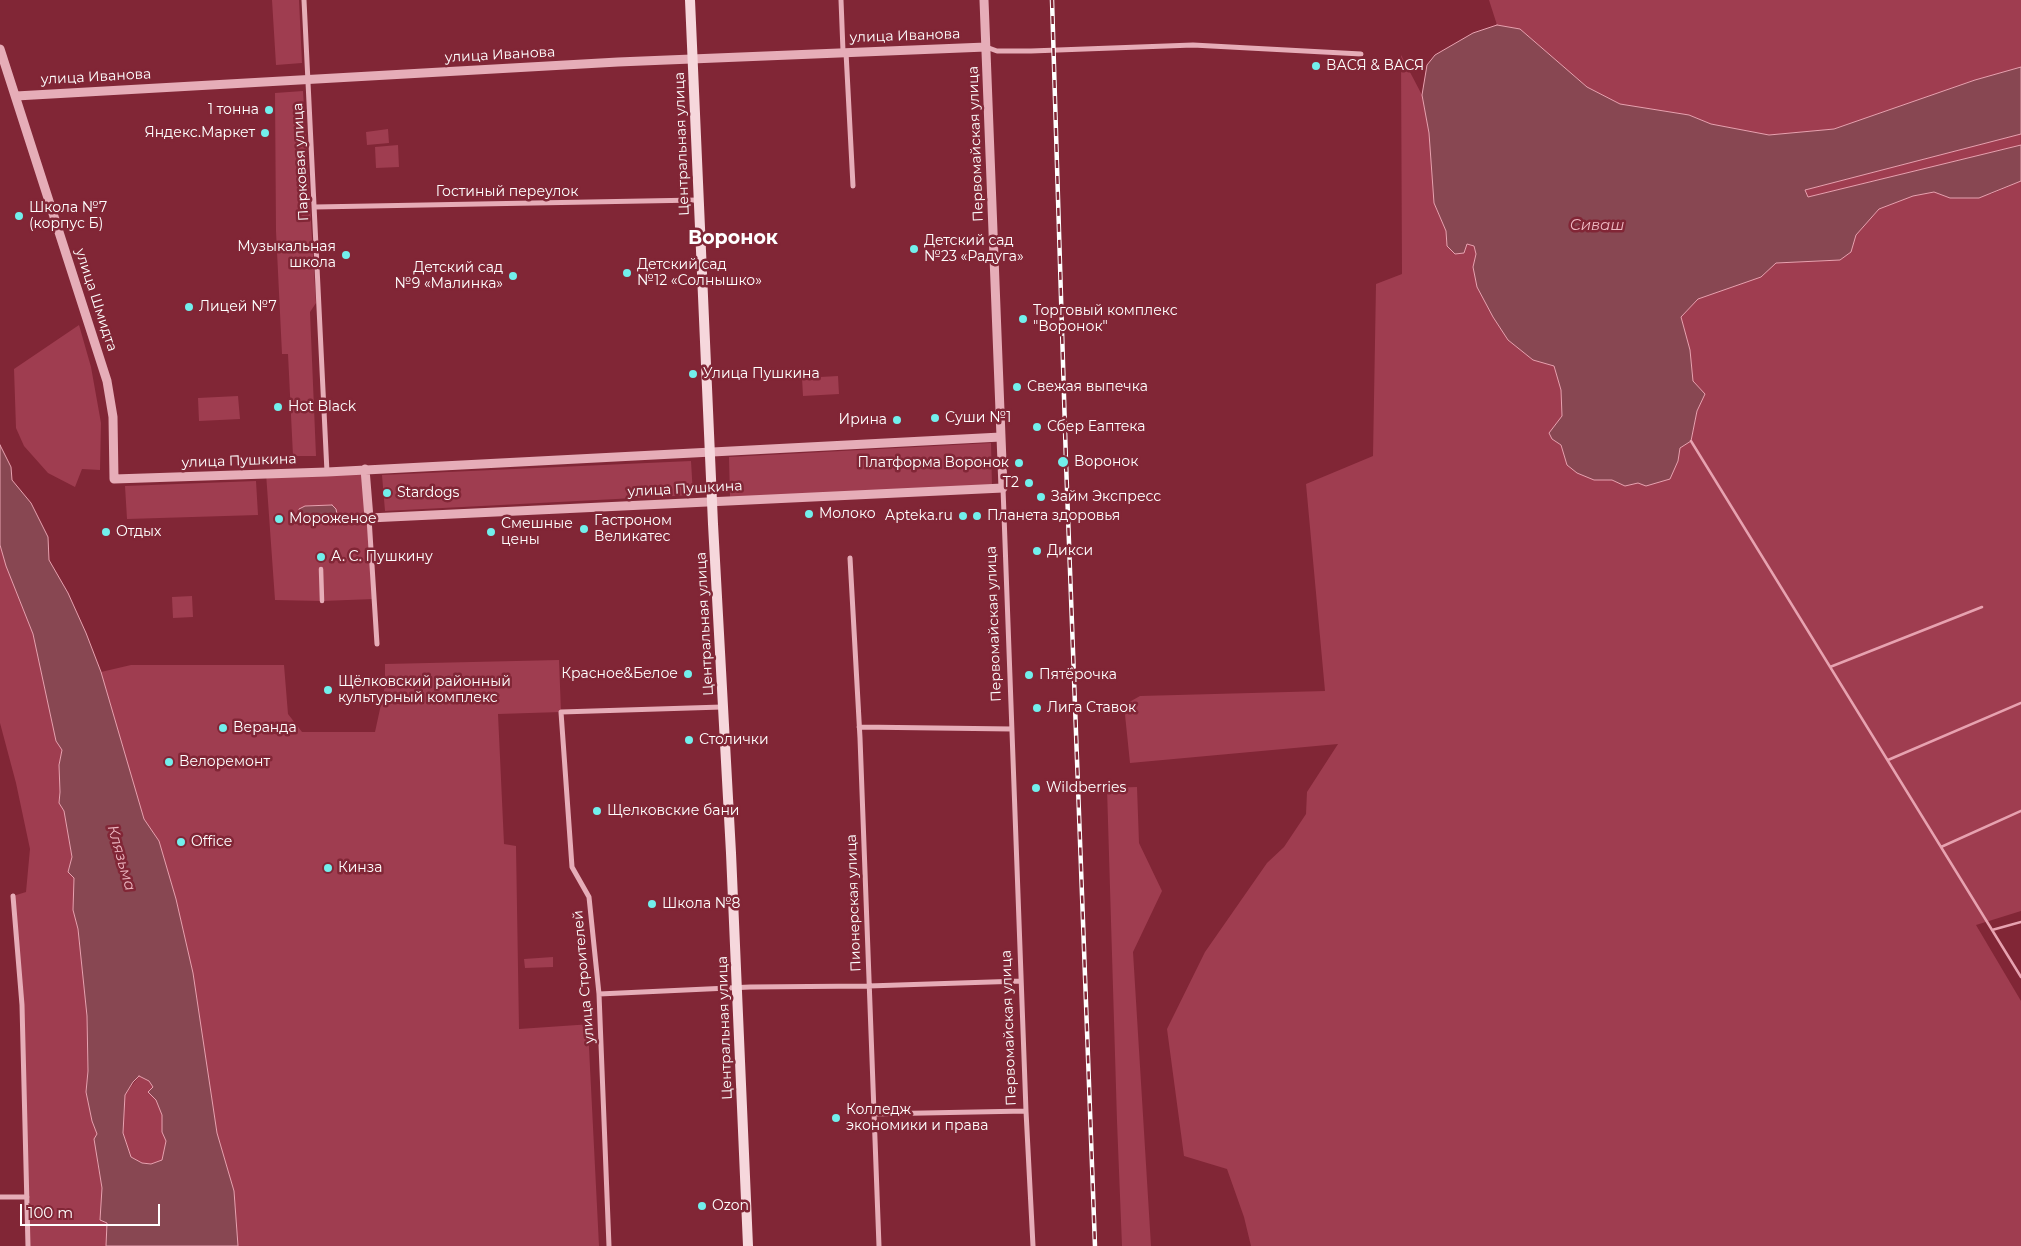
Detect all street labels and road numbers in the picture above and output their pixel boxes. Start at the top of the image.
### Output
street label: улица Иванова [849,26,961,46]
street label: улица Иванова [444,44,556,66]
street label: улица Иванова [40,66,152,88]
street label: Первомайская улица [965,66,987,222]
street label: Центральная улица [671,72,693,216]
street label: Парковая улица [290,102,312,222]
street label: Гостиный переулок [436,184,578,200]
street label: улица Шмидта [71,246,121,354]
street label: улица Пушкина [181,451,297,471]
street label: улица Пушкина [627,478,743,500]
street label: Первомайская улица [983,546,1005,702]
street label: Центральная улица [693,552,717,696]
street label: Пионерская улица [843,834,865,972]
street label: улица Строителей [570,910,598,1044]
street label: Первомайская улица [998,950,1020,1106]
street label: Центральная улица [714,956,736,1100]

